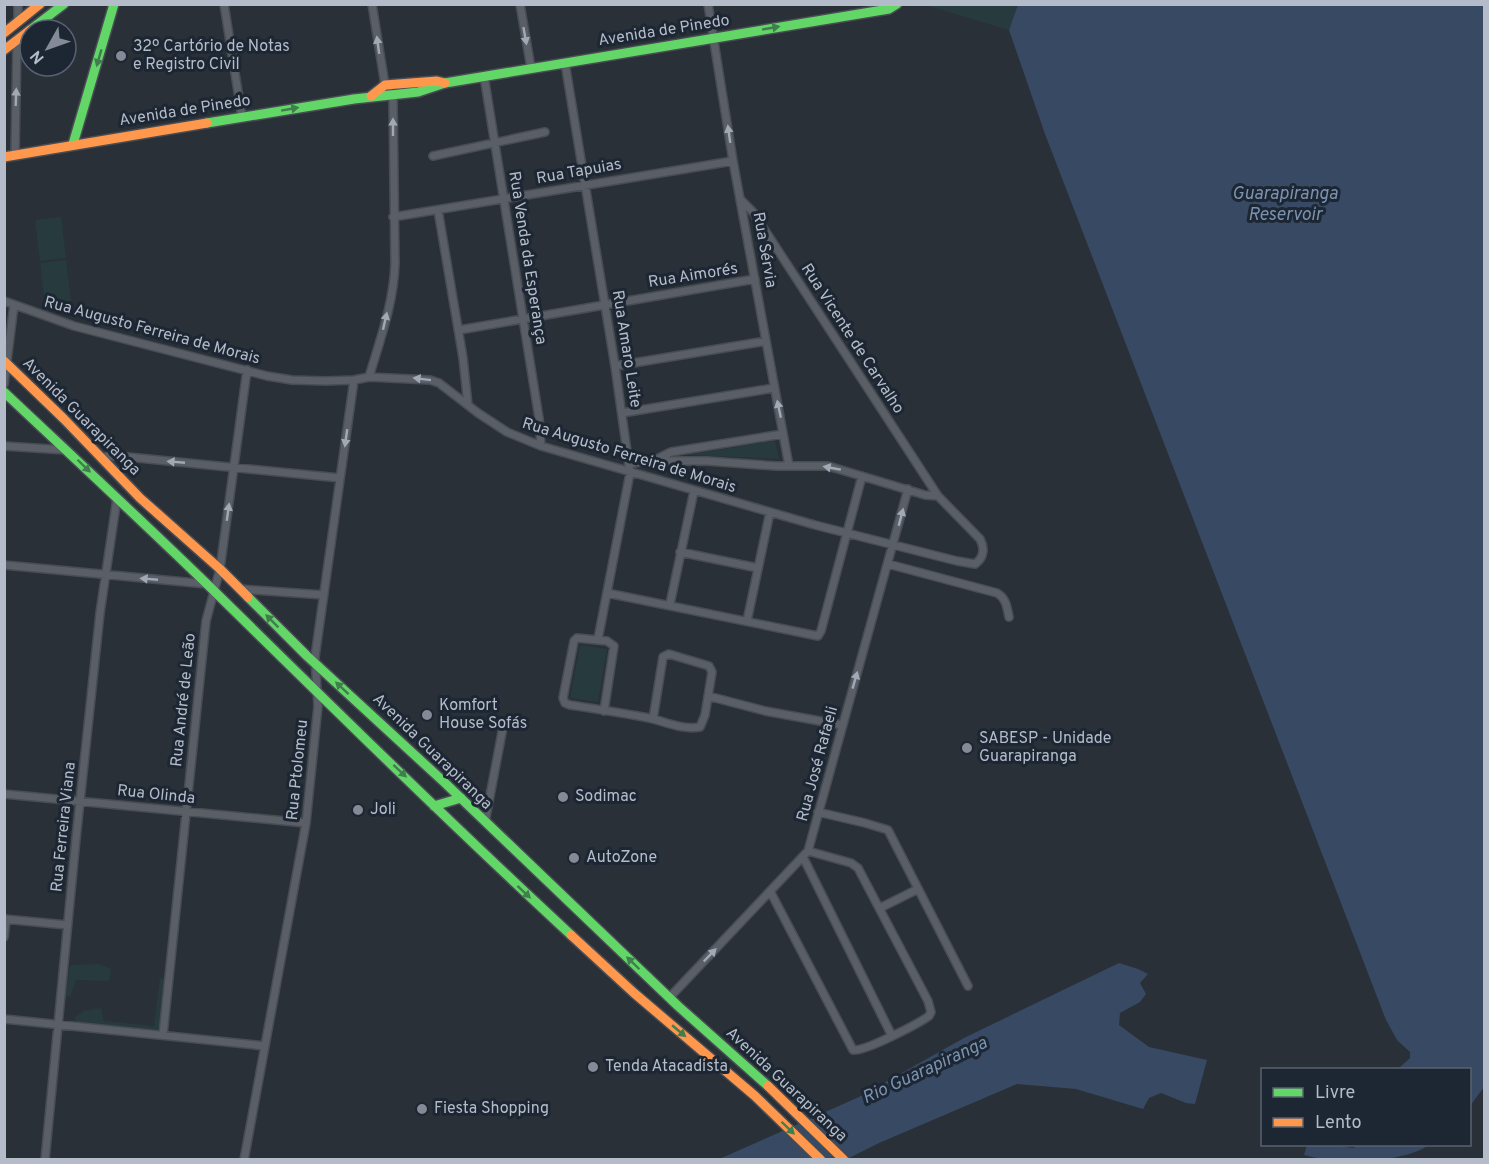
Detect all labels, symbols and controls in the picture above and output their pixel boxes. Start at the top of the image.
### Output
street label: Avenida de Pinedo [597,11,731,51]
north arrow [18,18,78,78]
one-way arrow [761,24,780,33]
one-way arrow [521,27,530,46]
one-way arrow [374,35,383,54]
place label: 32º Cartório de Notas e Registro Civil [133,37,290,75]
text: N [27,46,49,67]
one-way arrow [94,49,103,67]
marker: 32º Cartório de Notas e Registro Civil [114,49,128,63]
one-way arrow [11,88,20,107]
street label: Avenida de Pinedo [118,91,252,131]
one-way arrow [281,104,300,113]
one-way arrow [388,117,398,136]
one-way arrow [725,125,734,144]
street label: Rua Tapuias [535,155,623,189]
street label: Rua Venda da Esperança [503,170,551,346]
water label: Guarapiranga Reservoir [1232,183,1339,227]
street label: Rua Sérvia [747,211,781,289]
street label: Rua Aimorés [647,259,739,293]
street label: Rua Vicente de Carvalho [796,260,908,418]
street label: Rua Amaro Leite [607,289,645,409]
street label: Rua Augusto Ferreira de Morais [42,292,262,370]
one-way arrow [381,311,390,330]
street label: Avenida Guarapiranga [18,354,144,480]
one-way arrow [413,375,432,384]
one-way arrow [774,399,783,418]
street label: Rua Augusto Ferreira de Morais [519,414,739,498]
one-way arrow [341,429,350,448]
one-way arrow [166,457,185,467]
one-way arrow [77,459,92,473]
one-way arrow [822,463,841,472]
one-way arrow [223,502,232,521]
one-way arrow [897,508,906,526]
one-way arrow [140,574,159,584]
one-way arrow [265,614,279,628]
street label: Rua André de Leão [167,632,201,768]
one-way arrow [851,671,861,689]
one-way arrow [335,681,350,695]
street label: Avenida Guarapiranga [368,690,496,814]
place label: Komfort House Sofás [439,696,527,734]
street label: Rua José Rafaeli [793,704,843,824]
marker: Komfort House Sofás [420,708,434,722]
street label: Rua Ptolomeu [283,719,313,821]
place label: SABESP - Unidade Guarapiranga [979,729,1111,767]
marker: SABESP - Unidade Guarapiranga [960,741,974,755]
street label: Rua Ferreira Viana [47,761,81,893]
one-way arrow [392,764,407,778]
street label: Rua Olinda [116,781,196,809]
place label: Sodimac [575,787,637,807]
marker: Sodimac [556,790,570,804]
place label: Joli [370,800,396,820]
marker: Joli [351,803,365,817]
place label: AutoZone [586,848,657,868]
marker: AutoZone [567,851,581,865]
one-way arrow [516,885,531,898]
one-way arrow [702,949,716,963]
one-way arrow [626,956,640,970]
one-way arrow [671,1024,686,1037]
street label: Avenida Guarapiranga [721,1024,851,1146]
water label: Rio Guarapiranga [859,1032,992,1110]
place label: Tenda Atacadista [605,1057,728,1077]
marker: Tenda Atacadista [586,1060,600,1074]
legend [1261,1068,1471,1146]
text: Livre [1315,1082,1355,1105]
place label: Fiesta Shopping [434,1099,549,1119]
marker: Fiesta Shopping [415,1102,429,1116]
text: Lento [1315,1112,1361,1135]
one-way arrow [781,1120,795,1134]

